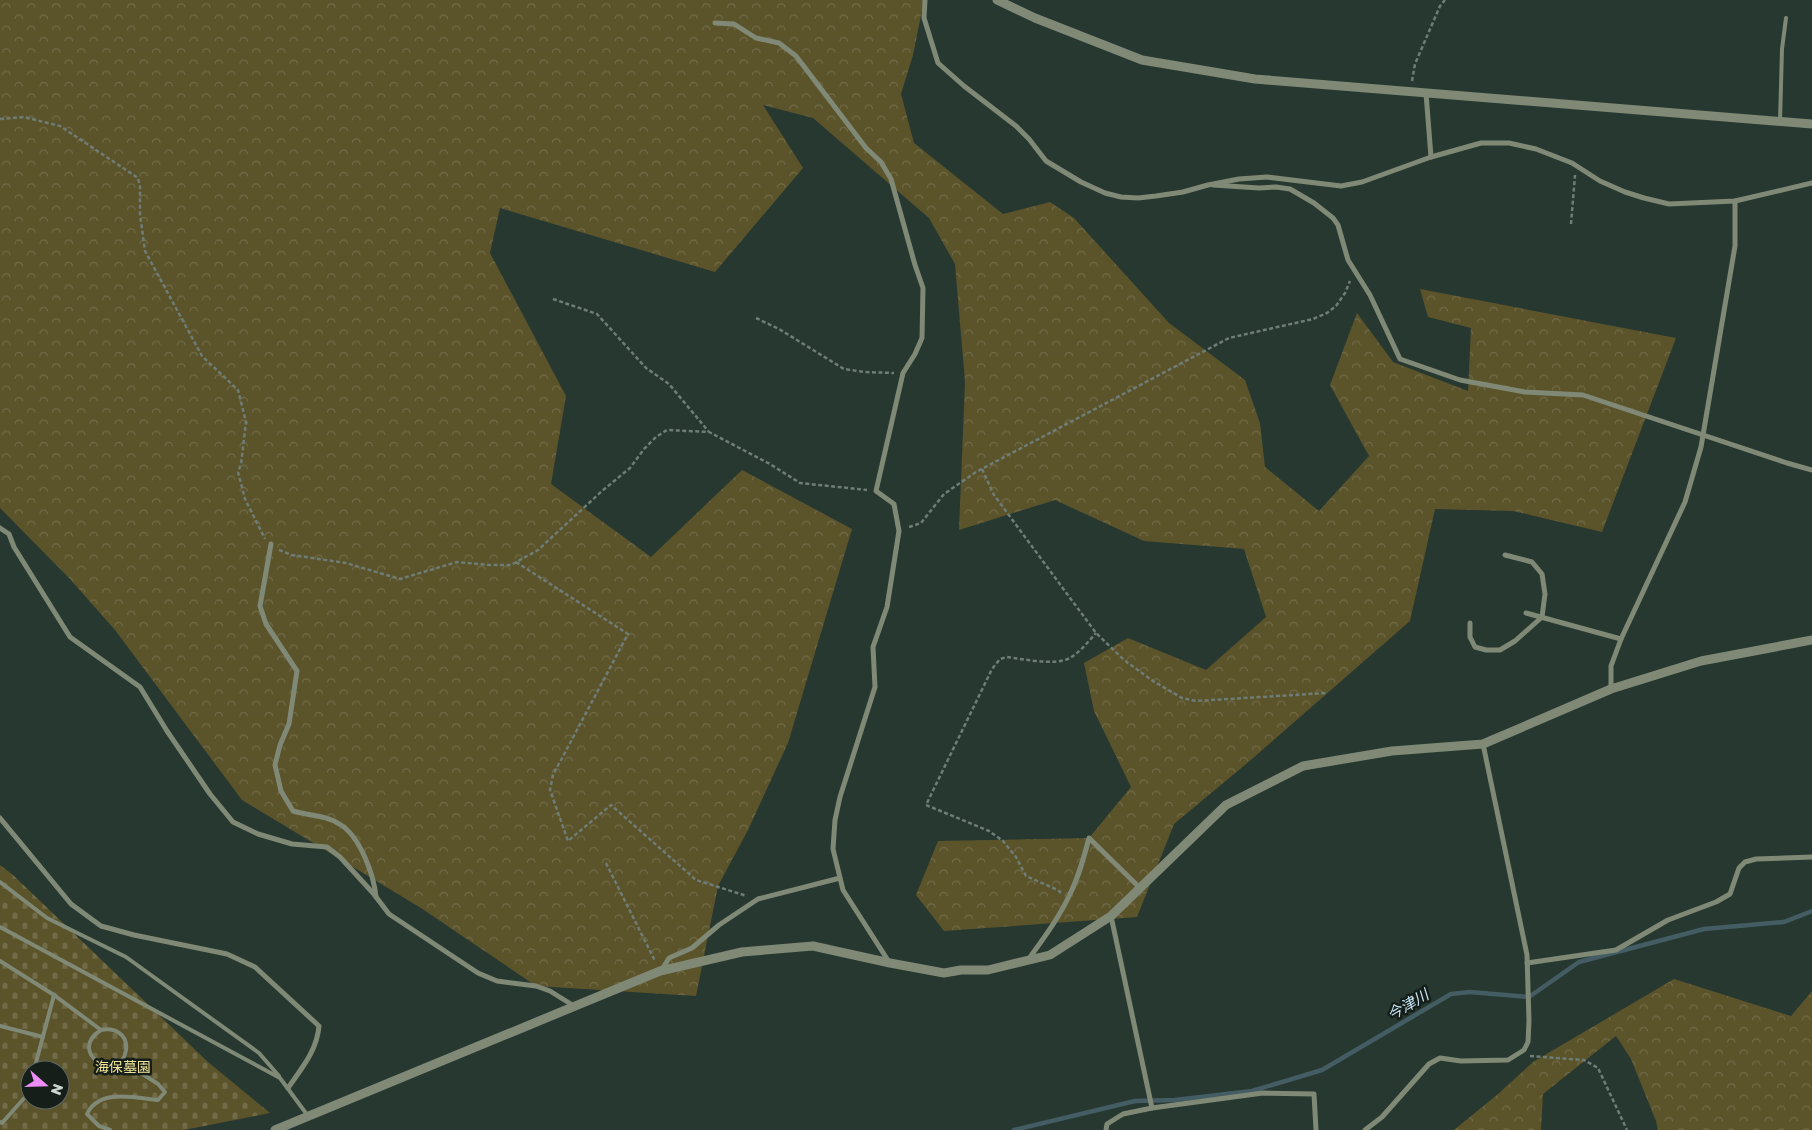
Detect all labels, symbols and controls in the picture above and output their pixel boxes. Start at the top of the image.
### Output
water label: 今津川 [1384,984,1433,1023]
park label: 海保墓園 [95,1058,151,1075]
north arrow [20,1060,70,1110]
text: N [48,1082,67,1098]

